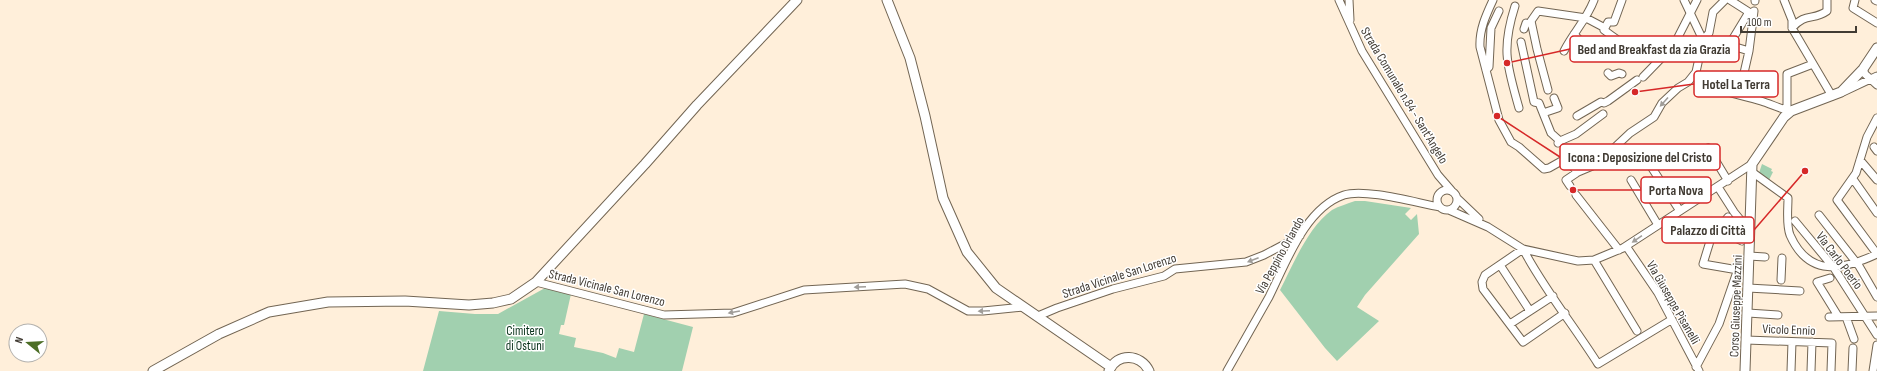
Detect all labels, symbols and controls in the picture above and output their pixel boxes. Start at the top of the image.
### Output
scale bar [1741,8,1856,34]
text: 100 m [1747,15,1772,30]
street label: Strada Comunale n.84 - Sant'Angelo [1357,24,1451,167]
callout: Bed and Breakfast da zia Grazia [1570,36,1739,62]
text: Bed and Breakfast da zia Grazia [1577,41,1731,58]
callout: Hotel La Terra [1694,71,1778,97]
text: Hotel La Terra [1702,76,1770,93]
one-way arrow [1660,96,1669,107]
callout: Icona : Deposizione del Cristo [1560,144,1720,170]
text: Icona : Deposizione del Cristo [1568,149,1712,166]
callout: Porta Nova [1641,177,1711,203]
text: Porta Nova [1649,182,1703,199]
street label: Via Peppino Orlando [1252,214,1308,297]
callout: Palazzo di Città [1662,217,1754,243]
text: Palazzo di Città [1670,222,1746,239]
street label: Via Carlo Poerio [1812,229,1866,292]
one-way arrow [1632,235,1642,243]
street label: Strada Vicinale San Lorenzo [1060,250,1178,302]
street label: Corso Giuseppe Mazzini [1726,255,1746,357]
one-way arrow [1246,257,1258,263]
street label: Via Giuseppe Pisanelli [1643,258,1703,347]
street label: Strada Vicinale San Lorenzo [547,266,667,310]
one-way arrow [854,283,866,290]
one-way arrow [978,307,990,314]
one-way arrow [728,309,740,315]
street label: Vicolo Ennio [1762,321,1816,339]
north arrow [8,323,48,363]
park label: Cimitero di Ostuni [506,323,544,354]
text: N [12,335,26,345]

